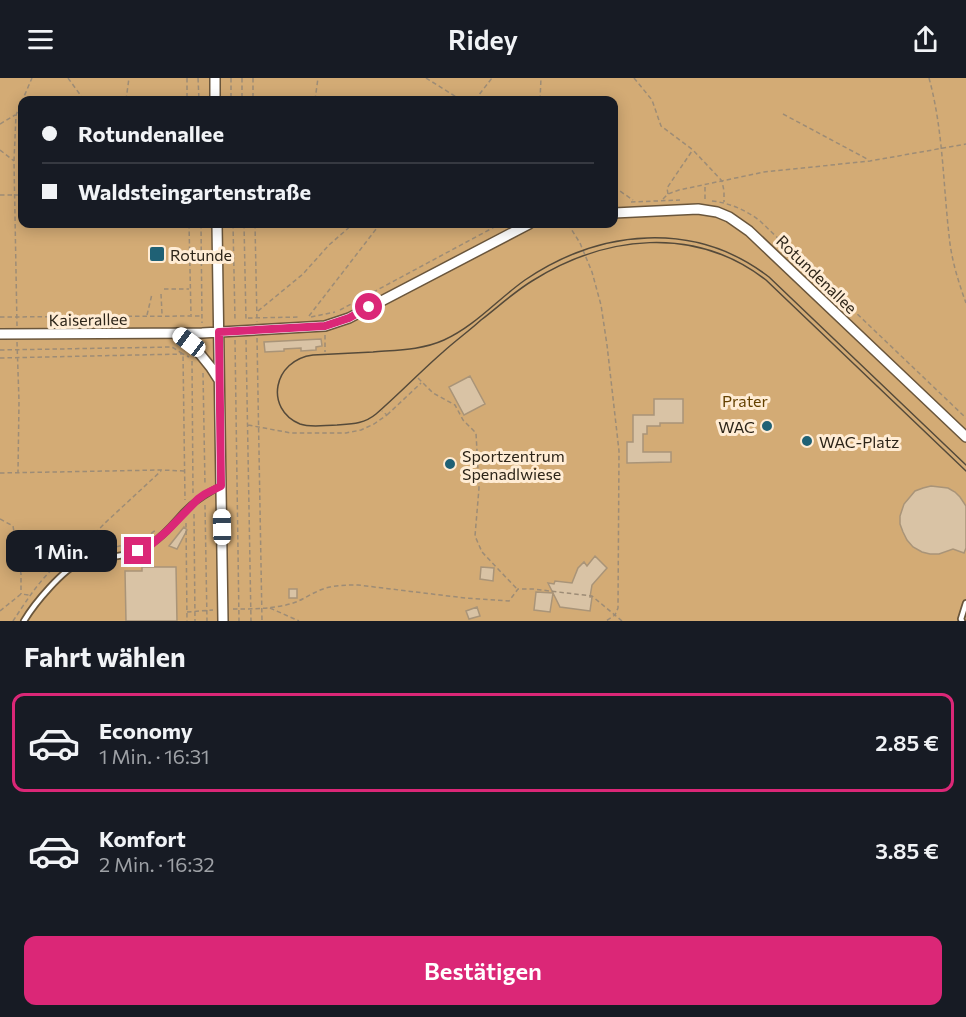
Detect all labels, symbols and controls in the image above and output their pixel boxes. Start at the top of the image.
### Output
icon: menu [24,23,57,56]
text: Ridey [448,23,518,56]
icon: share [909,23,942,56]
text: Rotundenallee [78,120,224,147]
text: Waldsteingartenstraße [78,178,311,205]
street label: Rotundenallee [773,231,861,317]
marker: Rotunde [148,245,166,263]
place label: Rotunde [170,245,232,264]
route start [355,293,382,320]
street label: Kaiserallee [49,309,127,329]
car [169,324,209,360]
park label: Prater [722,391,769,410]
place label: WAC [718,417,755,436]
marker: WAC [760,419,774,433]
place label: WAC-Platz [819,432,899,451]
marker: WAC-Platz [800,434,814,448]
place label: Sportzentrum Spenadlwiese [462,446,565,483]
marker: Sportzentrum Spenadlwiese [443,457,457,471]
car [213,509,231,545]
callout: 1 Min. [6,530,117,572]
route end [124,537,151,564]
text: 1 Min. [35,539,89,563]
text: Fahrt wählen [24,640,186,673]
icon: car [27,716,81,770]
text: Economy [99,717,193,744]
text: 2.85 € [875,729,939,756]
text: 1 Min. · 16:31 [99,744,210,768]
icon: car [27,824,81,878]
text: Komfort [99,825,186,852]
text: 3.85 € [875,837,939,864]
text: 2 Min. · 16:32 [99,852,215,876]
button: Bestätigen [24,936,942,1005]

